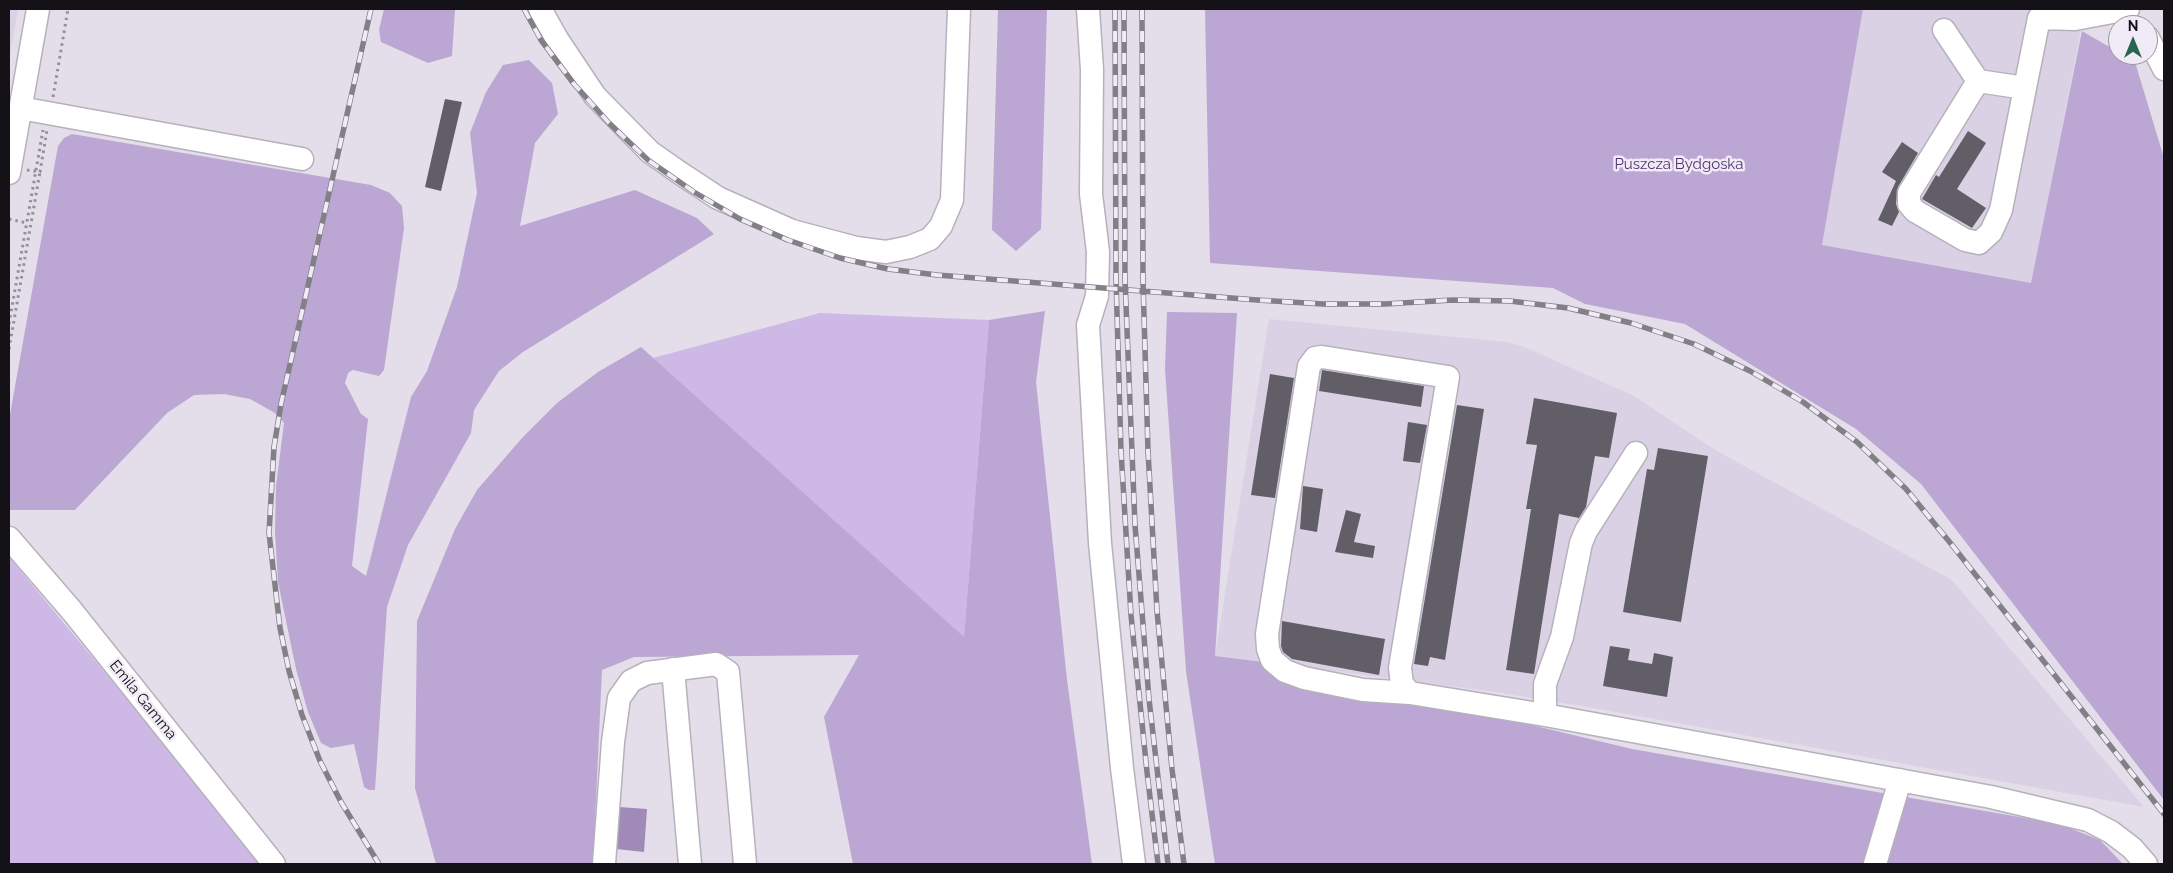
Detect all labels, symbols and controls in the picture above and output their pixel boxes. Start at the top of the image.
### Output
north arrow [2108,15,2158,65]
text: N [2128,18,2138,34]
park label: Puszcza Bydgoska [1615,155,1743,173]
street label: Emila Gamma [106,657,180,743]

